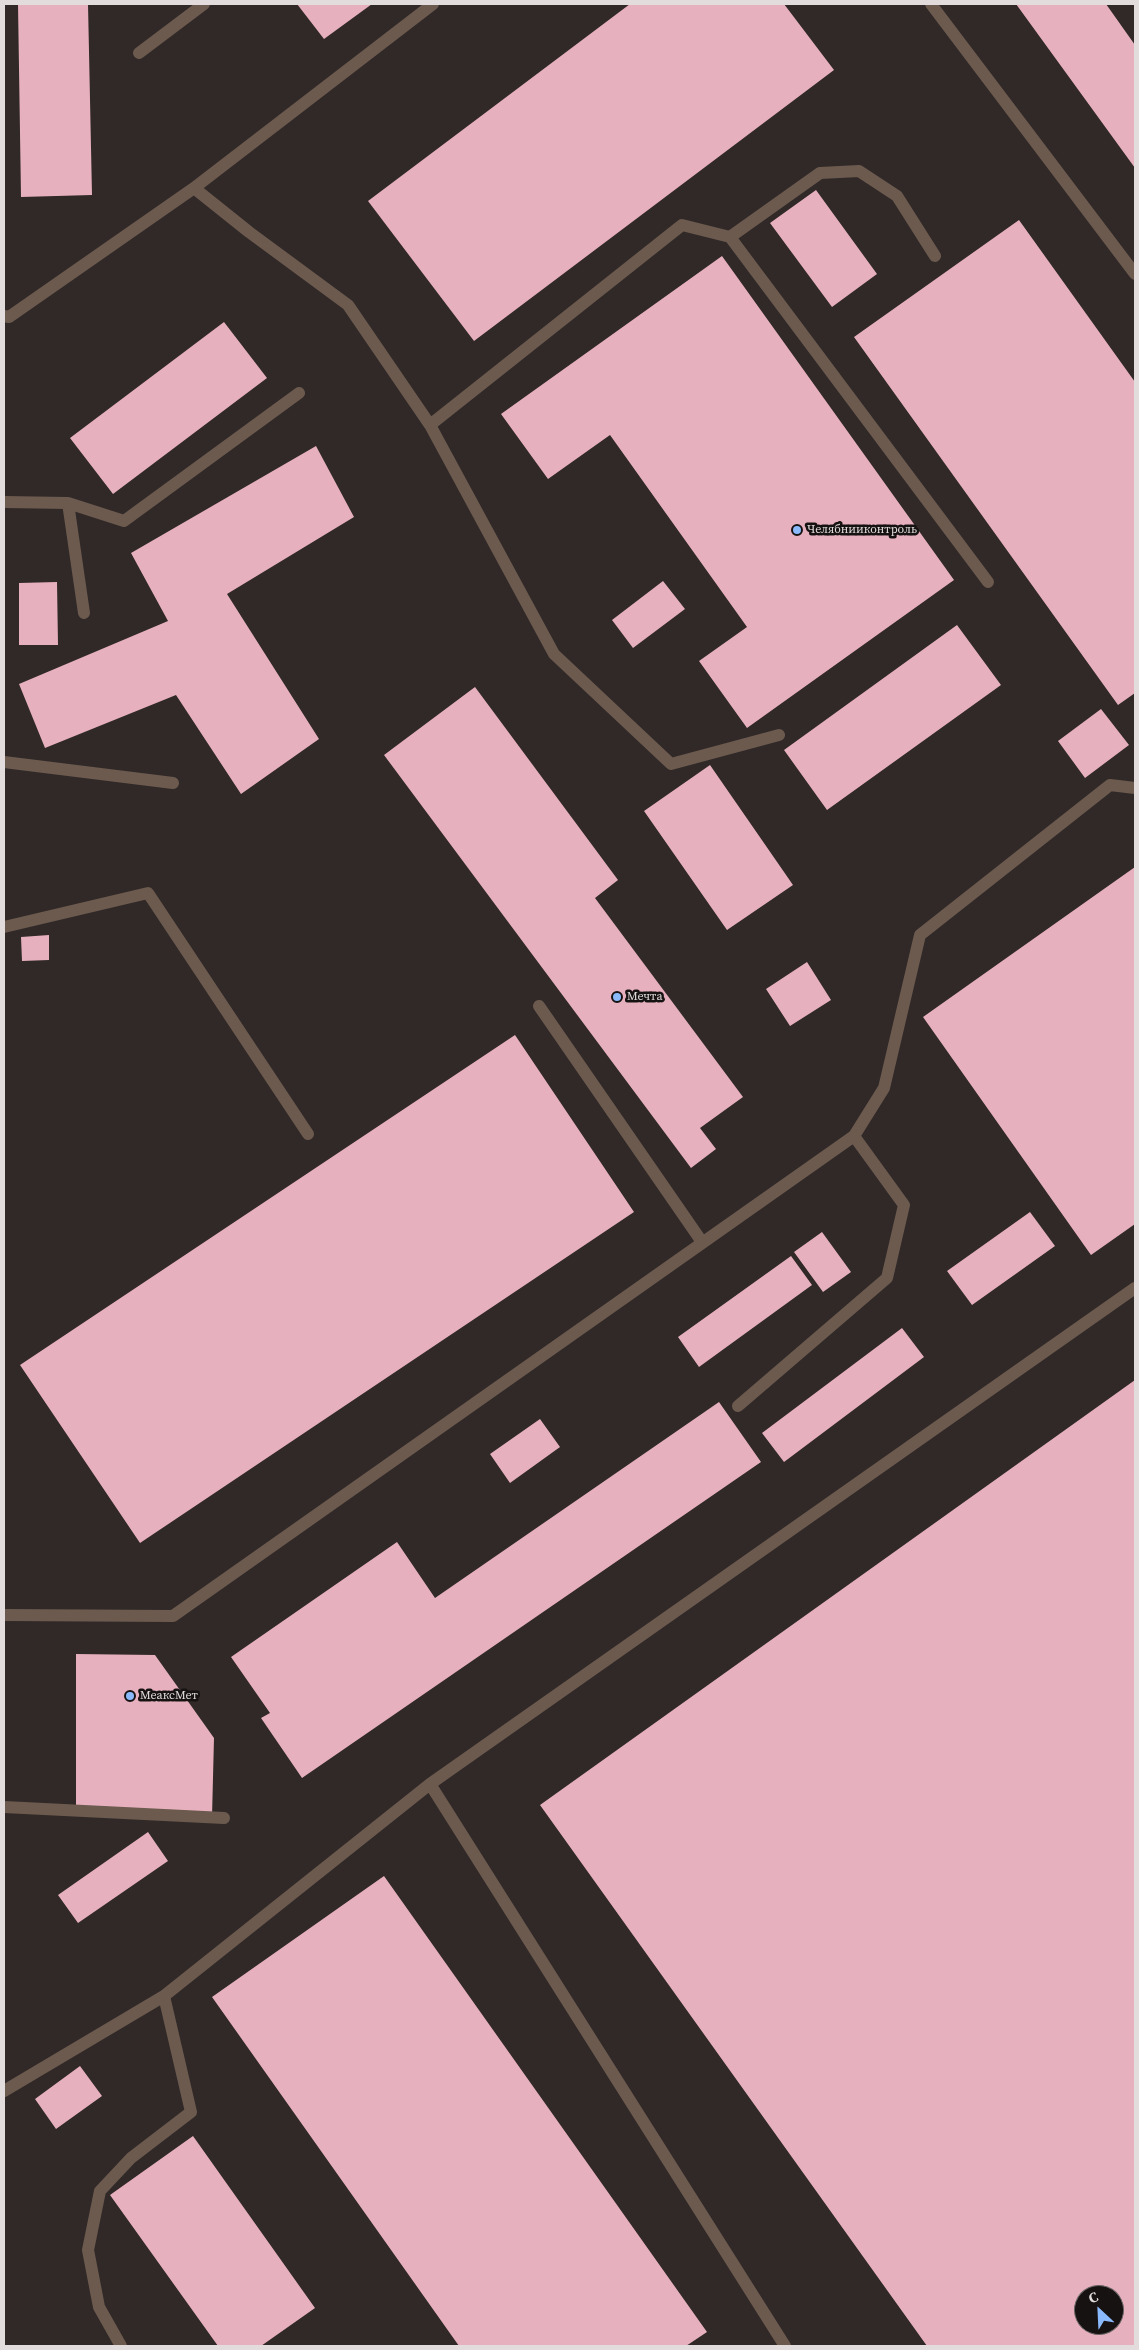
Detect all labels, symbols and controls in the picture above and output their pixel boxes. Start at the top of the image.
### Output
place label: Челябнииконтроль [807,523,917,537]
marker: Челябнииконтроль [791,524,803,536]
place label: Мечта [627,990,663,1004]
marker: Мечта [611,991,623,1003]
place label: МеаксМет [140,1689,198,1703]
marker: МеаксМет [124,1690,136,1702]
north arrow [1074,2285,1124,2335]
text: С [1085,2286,1101,2308]

